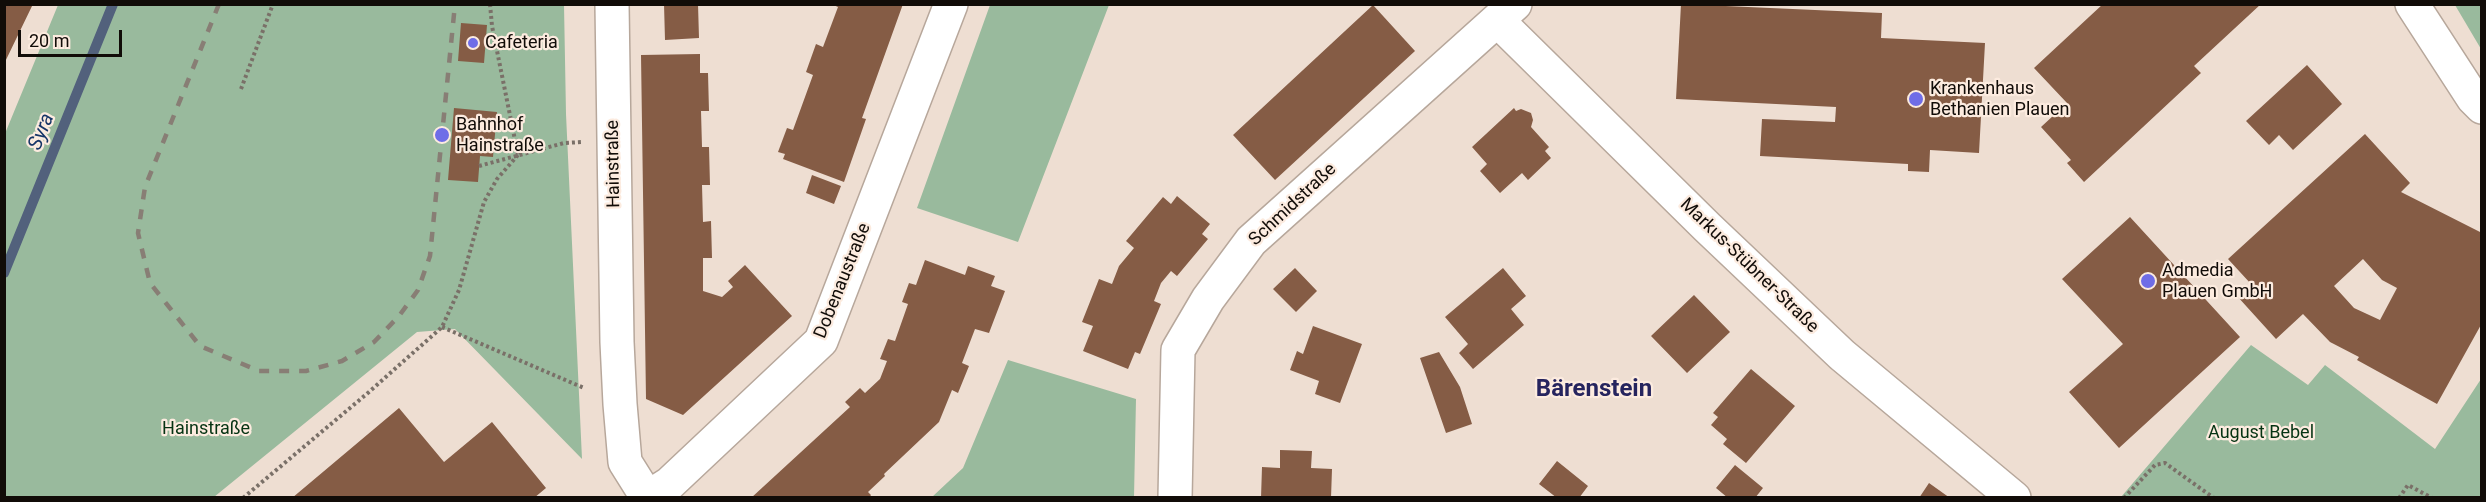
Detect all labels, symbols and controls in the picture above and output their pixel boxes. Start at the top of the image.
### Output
scale bar [21,18,124,56]
text: 20 m [29,30,69,51]
place label: Cafeteria [485,32,558,54]
marker: Cafeteria [466,36,480,50]
place label: Krankenhaus Bethanien Plauen [1930,78,2070,121]
marker: Krankenhaus Bethanien Plauen [1907,90,1925,108]
water label: Syra [24,110,60,154]
place label: Bahnhof Hainstraße [456,114,544,156]
street label: Hainstraße [602,120,626,208]
marker: Bahnhof Hainstraße [433,126,451,144]
street label: Schmidstraße [1245,159,1341,251]
street label: Markus-Stübner-Straße [1675,194,1823,338]
street label: Dobenaustraße [810,220,876,342]
place label: Admedia Plauen GmbH [2162,260,2272,302]
marker: Admedia Plauen GmbH [2139,272,2157,290]
district label: Bärenstein [1536,376,1652,404]
park label: Hainstraße [162,418,250,440]
park label: August Bebel [2208,422,2314,444]

